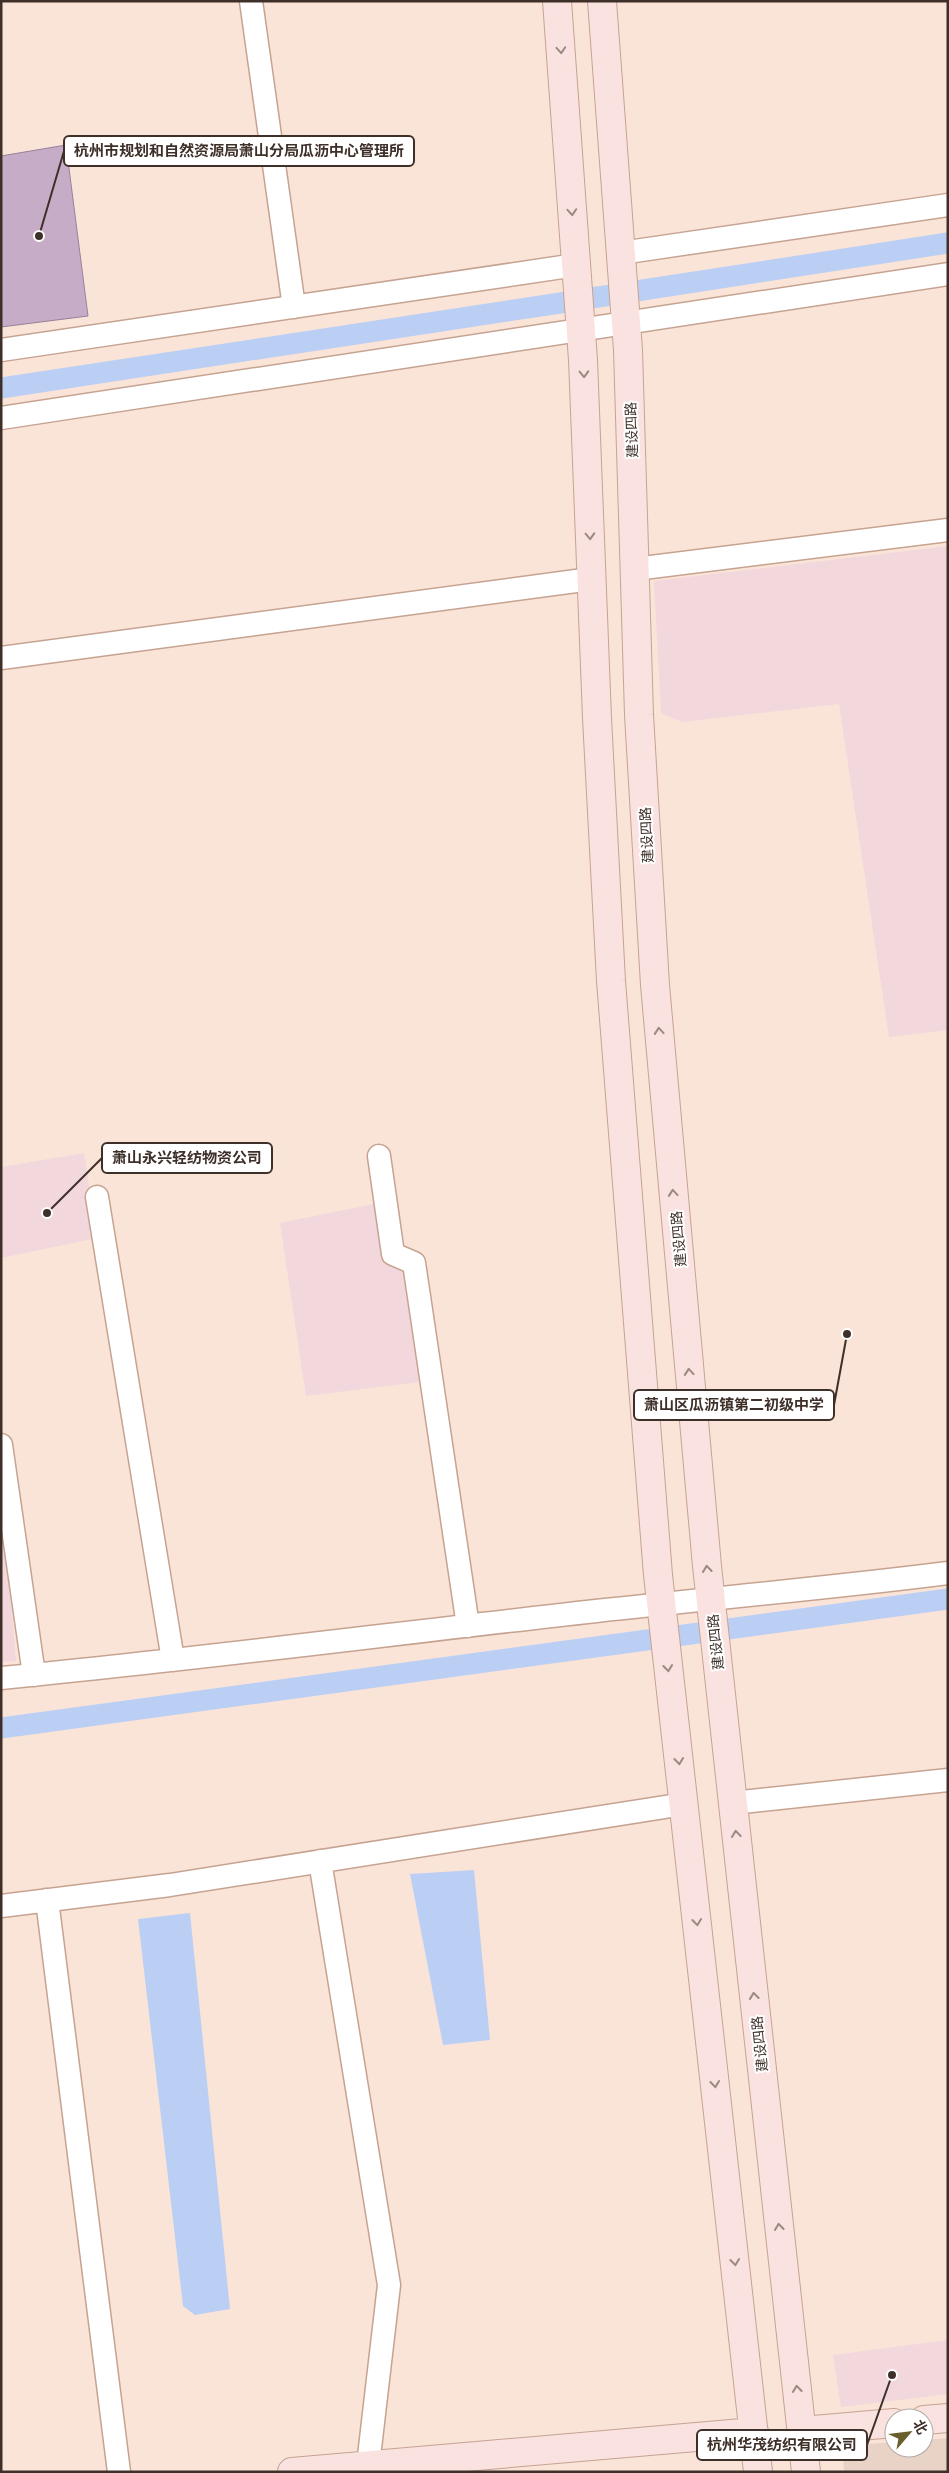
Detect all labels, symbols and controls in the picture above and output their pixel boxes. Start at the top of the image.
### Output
one-way arrow [555,46,566,54]
callout: 杭州市规划和自然资源局萧山分局瓜沥中心管理所 [64,136,414,166]
text: 杭州市规划和自然资源局萧山分局瓜沥中心管理所 [74,140,404,160]
one-way arrow [567,208,578,216]
one-way arrow [578,370,589,378]
street label: 建设四路 [621,402,641,458]
one-way arrow [584,533,595,541]
street label: 建设四路 [635,807,657,863]
one-way arrow [654,1026,665,1034]
callout: 萧山永兴轻纺物资公司 [102,1143,272,1173]
text: 萧山永兴轻纺物资公司 [112,1147,262,1167]
one-way arrow [668,1188,679,1196]
street label: 建设四路 [666,1210,690,1268]
one-way arrow [684,1368,695,1376]
callout: 萧山区瓜沥镇第二初级中学 [634,1390,834,1420]
text: 萧山区瓜沥镇第二初级中学 [644,1394,824,1414]
one-way arrow [702,1564,713,1572]
street label: 建设四路 [703,1613,727,1671]
one-way arrow [662,1664,673,1672]
one-way arrow [673,1757,684,1765]
one-way arrow [731,1830,742,1838]
one-way arrow [691,1918,702,1926]
one-way arrow [749,1992,760,2000]
street label: 建设四路 [747,2015,771,2073]
one-way arrow [709,2080,720,2088]
one-way arrow [774,2223,785,2231]
one-way arrow [729,2259,740,2267]
one-way arrow [792,2384,803,2392]
north arrow [884,2408,934,2458]
text: 北 [909,2416,933,2437]
callout: 杭州华茂纺织有限公司 [697,2430,867,2460]
text: 杭州华茂纺织有限公司 [707,2434,857,2454]

